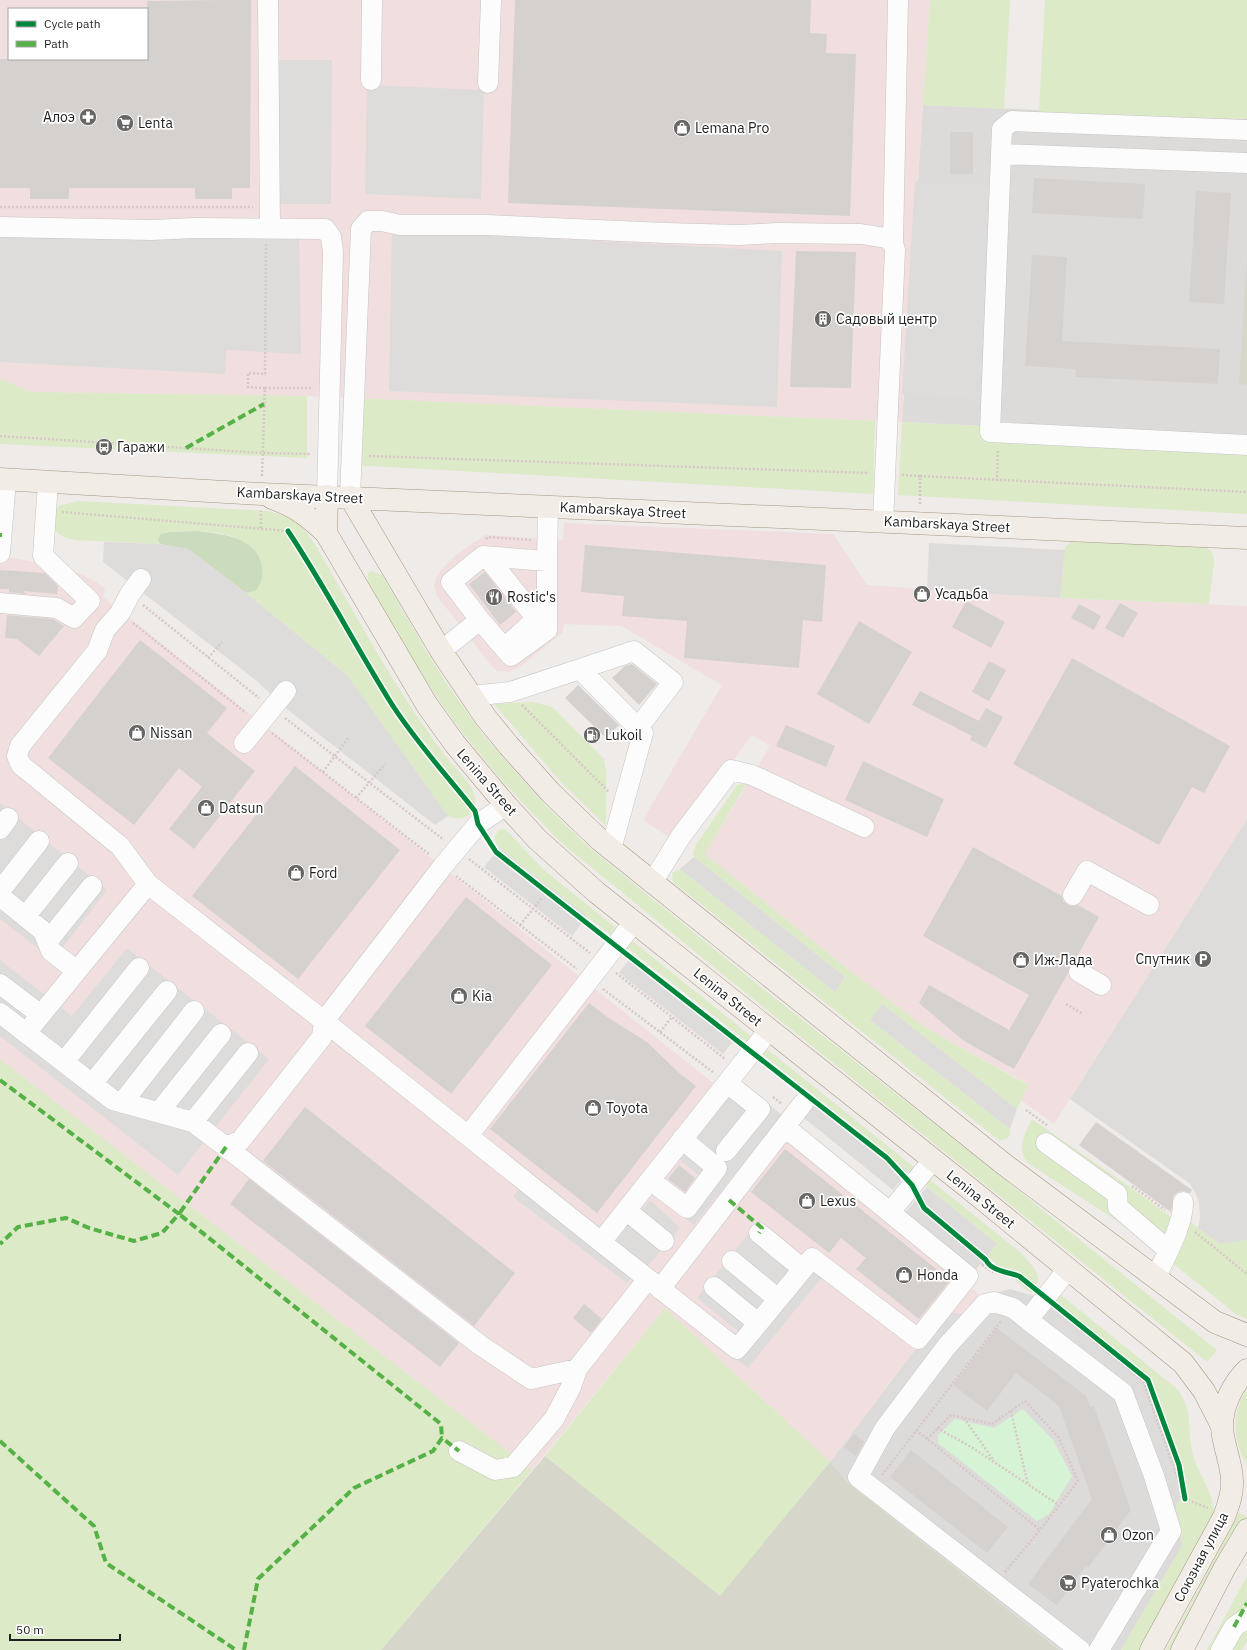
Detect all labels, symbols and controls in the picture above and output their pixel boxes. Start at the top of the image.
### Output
legend [8,8,148,60]
text: Cycle path [44,16,101,31]
text: Path [44,36,69,51]
pharmacy icon: Алоэ [78,107,98,127]
place label: Алоэ [43,108,75,126]
supermarket icon: Lenta [115,113,135,133]
place label: Lenta [138,114,173,132]
shop icon: Lemana Pro [672,118,692,138]
place label: Lemana Pro [695,119,769,137]
building icon: Садовый центр [813,309,833,329]
place label: Садовый центр [836,310,937,328]
bus stop icon: Гаражи [94,437,114,457]
place label: Гаражи [117,438,165,456]
street label: Kambarskaya Street [236,483,364,507]
street label: Kambarskaya Street [559,498,687,522]
street label: Kambarskaya Street [883,512,1011,536]
shop icon: Усадьба [912,584,932,604]
place label: Усадьба [935,585,989,603]
restaurant icon: Rostic's [484,587,504,607]
place label: Rostic's [507,588,556,606]
shop icon: Nissan [127,723,147,743]
place label: Nissan [150,724,192,742]
fuel station icon: Lukoil [582,725,602,745]
place label: Lukoil [605,726,642,744]
street label: Lenina Street [453,745,521,819]
shop icon: Datsun [196,798,216,818]
place label: Datsun [219,799,264,817]
shop icon: Ford [286,863,306,883]
place label: Ford [309,864,338,882]
parking icon: Спутник [1193,949,1213,969]
shop icon: Иж-Лада [1011,950,1031,970]
place label: Спутник [1135,950,1190,968]
place label: Иж-Лада [1034,951,1093,969]
street label: Lenina Street [690,964,766,1030]
shop icon: Kia [449,986,469,1006]
place label: Kia [472,987,492,1005]
shop icon: Toyota [583,1098,603,1118]
place label: Toyota [606,1099,649,1117]
street label: Lenina Street [943,1166,1019,1232]
shop icon: Lexus [797,1191,817,1211]
place label: Lexus [820,1192,856,1210]
shop icon: Honda [894,1265,914,1285]
place label: Honda [917,1266,959,1284]
street label: Союзная улица [1170,1508,1233,1605]
shop icon: Ozon [1099,1525,1119,1545]
place label: Ozon [1122,1526,1154,1544]
supermarket icon: Pyaterochka [1058,1573,1078,1593]
place label: Pyaterochka [1081,1574,1160,1592]
scale bar [10,1616,120,1642]
text: 50 m [16,1622,44,1637]

